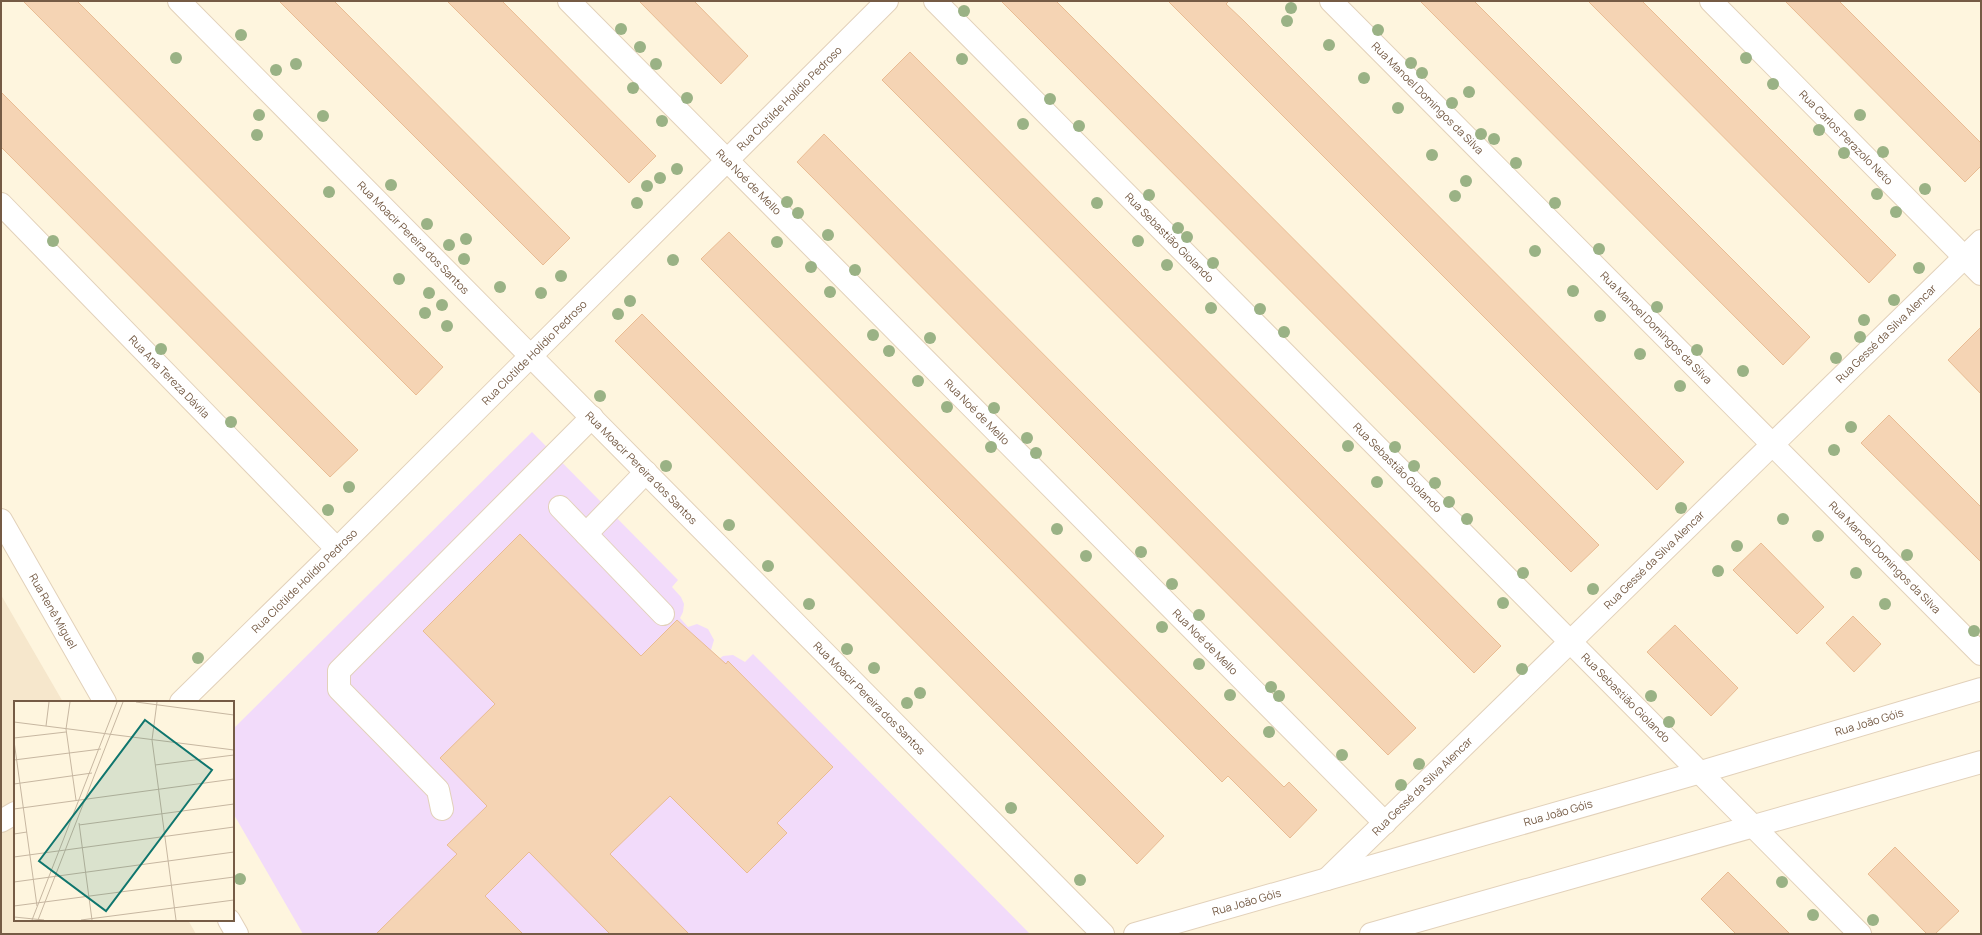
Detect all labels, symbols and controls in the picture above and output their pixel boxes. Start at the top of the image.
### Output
street label: Rua Manoel Domingos da Silva [1369,38,1487,157]
street label: Rua Clotilde Holídio Pedroso [733,42,845,154]
street label: Rua Carlos Perazolo Neto [1796,87,1897,188]
street label: Rua Noé de Mello [713,145,785,218]
street label: Rua Moacir Pereira dos Santos [354,178,473,297]
street label: Rua Sebastião Giolando [1122,189,1218,286]
street label: Rua Manoel Domingos da Silva [1597,268,1716,387]
street label: Rua Gessé da Silva Alencar [1832,281,1939,386]
street label: Rua Clotilde Holídio Pedroso [478,296,590,408]
street label: Rua Ana Tereza Dávila [126,332,213,421]
street label: Rua Noé de Mello [941,375,1014,448]
street label: Rua Moacir Pereira dos Santos [582,408,701,527]
street label: Rua Sebastião Giolando [1350,419,1446,516]
street label: Rua Manoel Domingos da Silva [1826,498,1944,616]
street label: Rua Gessé da Silva Alencar [1600,507,1707,612]
street label: Rua Clotilde Holídio Pedroso [248,525,361,636]
street label: Rua Renê Miguel [26,571,81,651]
street label: Rua Noé de Mello [1170,605,1242,678]
street label: Rua Moacir Pereira dos Santos [810,638,929,758]
street label: Rua Sebastião Giolando [1578,649,1674,746]
inset map [14,701,234,921]
street label: Rua João Góis [1833,704,1905,739]
street label: Rua Gessé da Silva Alencar [1368,733,1475,838]
street label: Rua João Góis [1522,795,1594,829]
street label: Rua João Góis [1210,885,1283,919]

